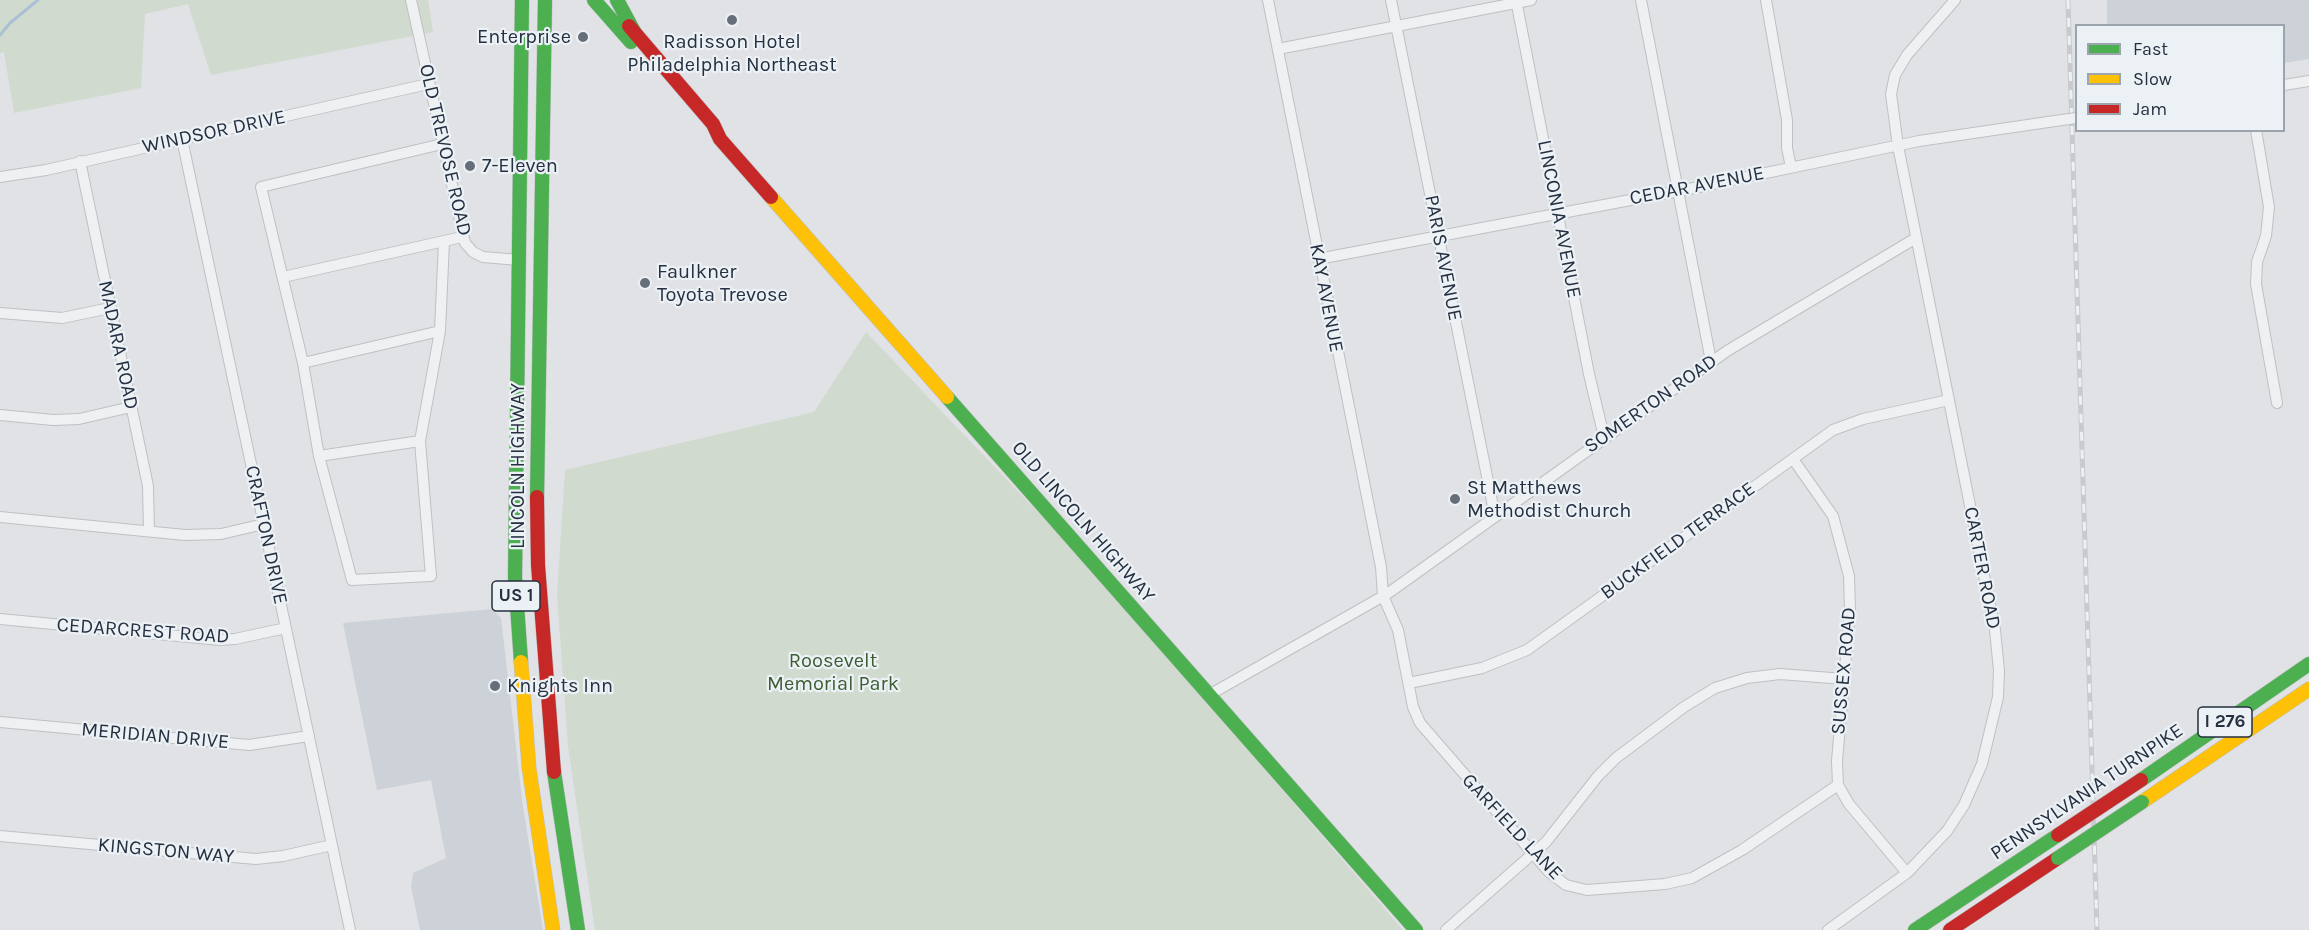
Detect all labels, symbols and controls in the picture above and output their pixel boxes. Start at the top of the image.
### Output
marker: Radisson Hotel Philadelphia Northeast [725,13,739,27]
legend [2075,24,2285,132]
place label: Enterprise [477,25,571,49]
marker: Enterprise [576,30,590,44]
place label: Radisson Hotel Philadelphia Northeast [627,30,837,77]
text: Fast [2133,38,2168,60]
street label: OLD TREVOSE ROAD [414,62,476,238]
text: Slow [2133,68,2172,90]
text: Jam [2133,98,2167,120]
street label: WINDSOR DRIVE [140,105,288,159]
street label: LINCONIA AVENUE [1532,138,1586,300]
place label: 7-Eleven [482,154,558,178]
marker: 7-Eleven [463,159,477,173]
street label: CEDAR AVENUE [1628,161,1766,211]
street label: PARIS AVENUE [1419,193,1467,323]
street label: KAY AVENUE [1304,242,1348,354]
place label: Faulkner Toyota Trevose [657,260,788,307]
marker: Faulkner Toyota Trevose [638,276,652,290]
street label: MADARA ROAD [93,278,143,412]
street label: SOMERTON ROAD [1580,349,1722,459]
street label: LINCOLN HIGHWAY [506,383,530,549]
street label: OLD LINCOLN HIGHWAY [1006,436,1160,608]
street label: CRAFTON DRIVE [240,463,292,607]
place label: St Matthews Methodist Church [1467,476,1631,523]
street label: BUCKFIELD TERRACE [1596,477,1760,605]
marker: St Matthews Methodist Church [1448,492,1462,506]
street label: CARTER ROAD [1958,505,2006,631]
road number: US 1 [492,581,540,611]
street label: SUSSEX ROAD [1826,606,1862,736]
street label: CEDARCREST ROAD [56,613,230,649]
park label: Roosevelt Memorial Park [767,649,899,696]
place label: Knights Inn [507,674,613,698]
marker: Knights Inn [488,679,502,693]
road number: I 276 [2198,707,2252,737]
street label: MERIDIAN DRIVE [80,718,230,754]
street label: PENNSYLVANIA TURNPIKE [1986,718,2188,866]
street label: GARFIELD LANE [1457,769,1567,885]
street label: KINGSTON WAY [97,833,235,869]

